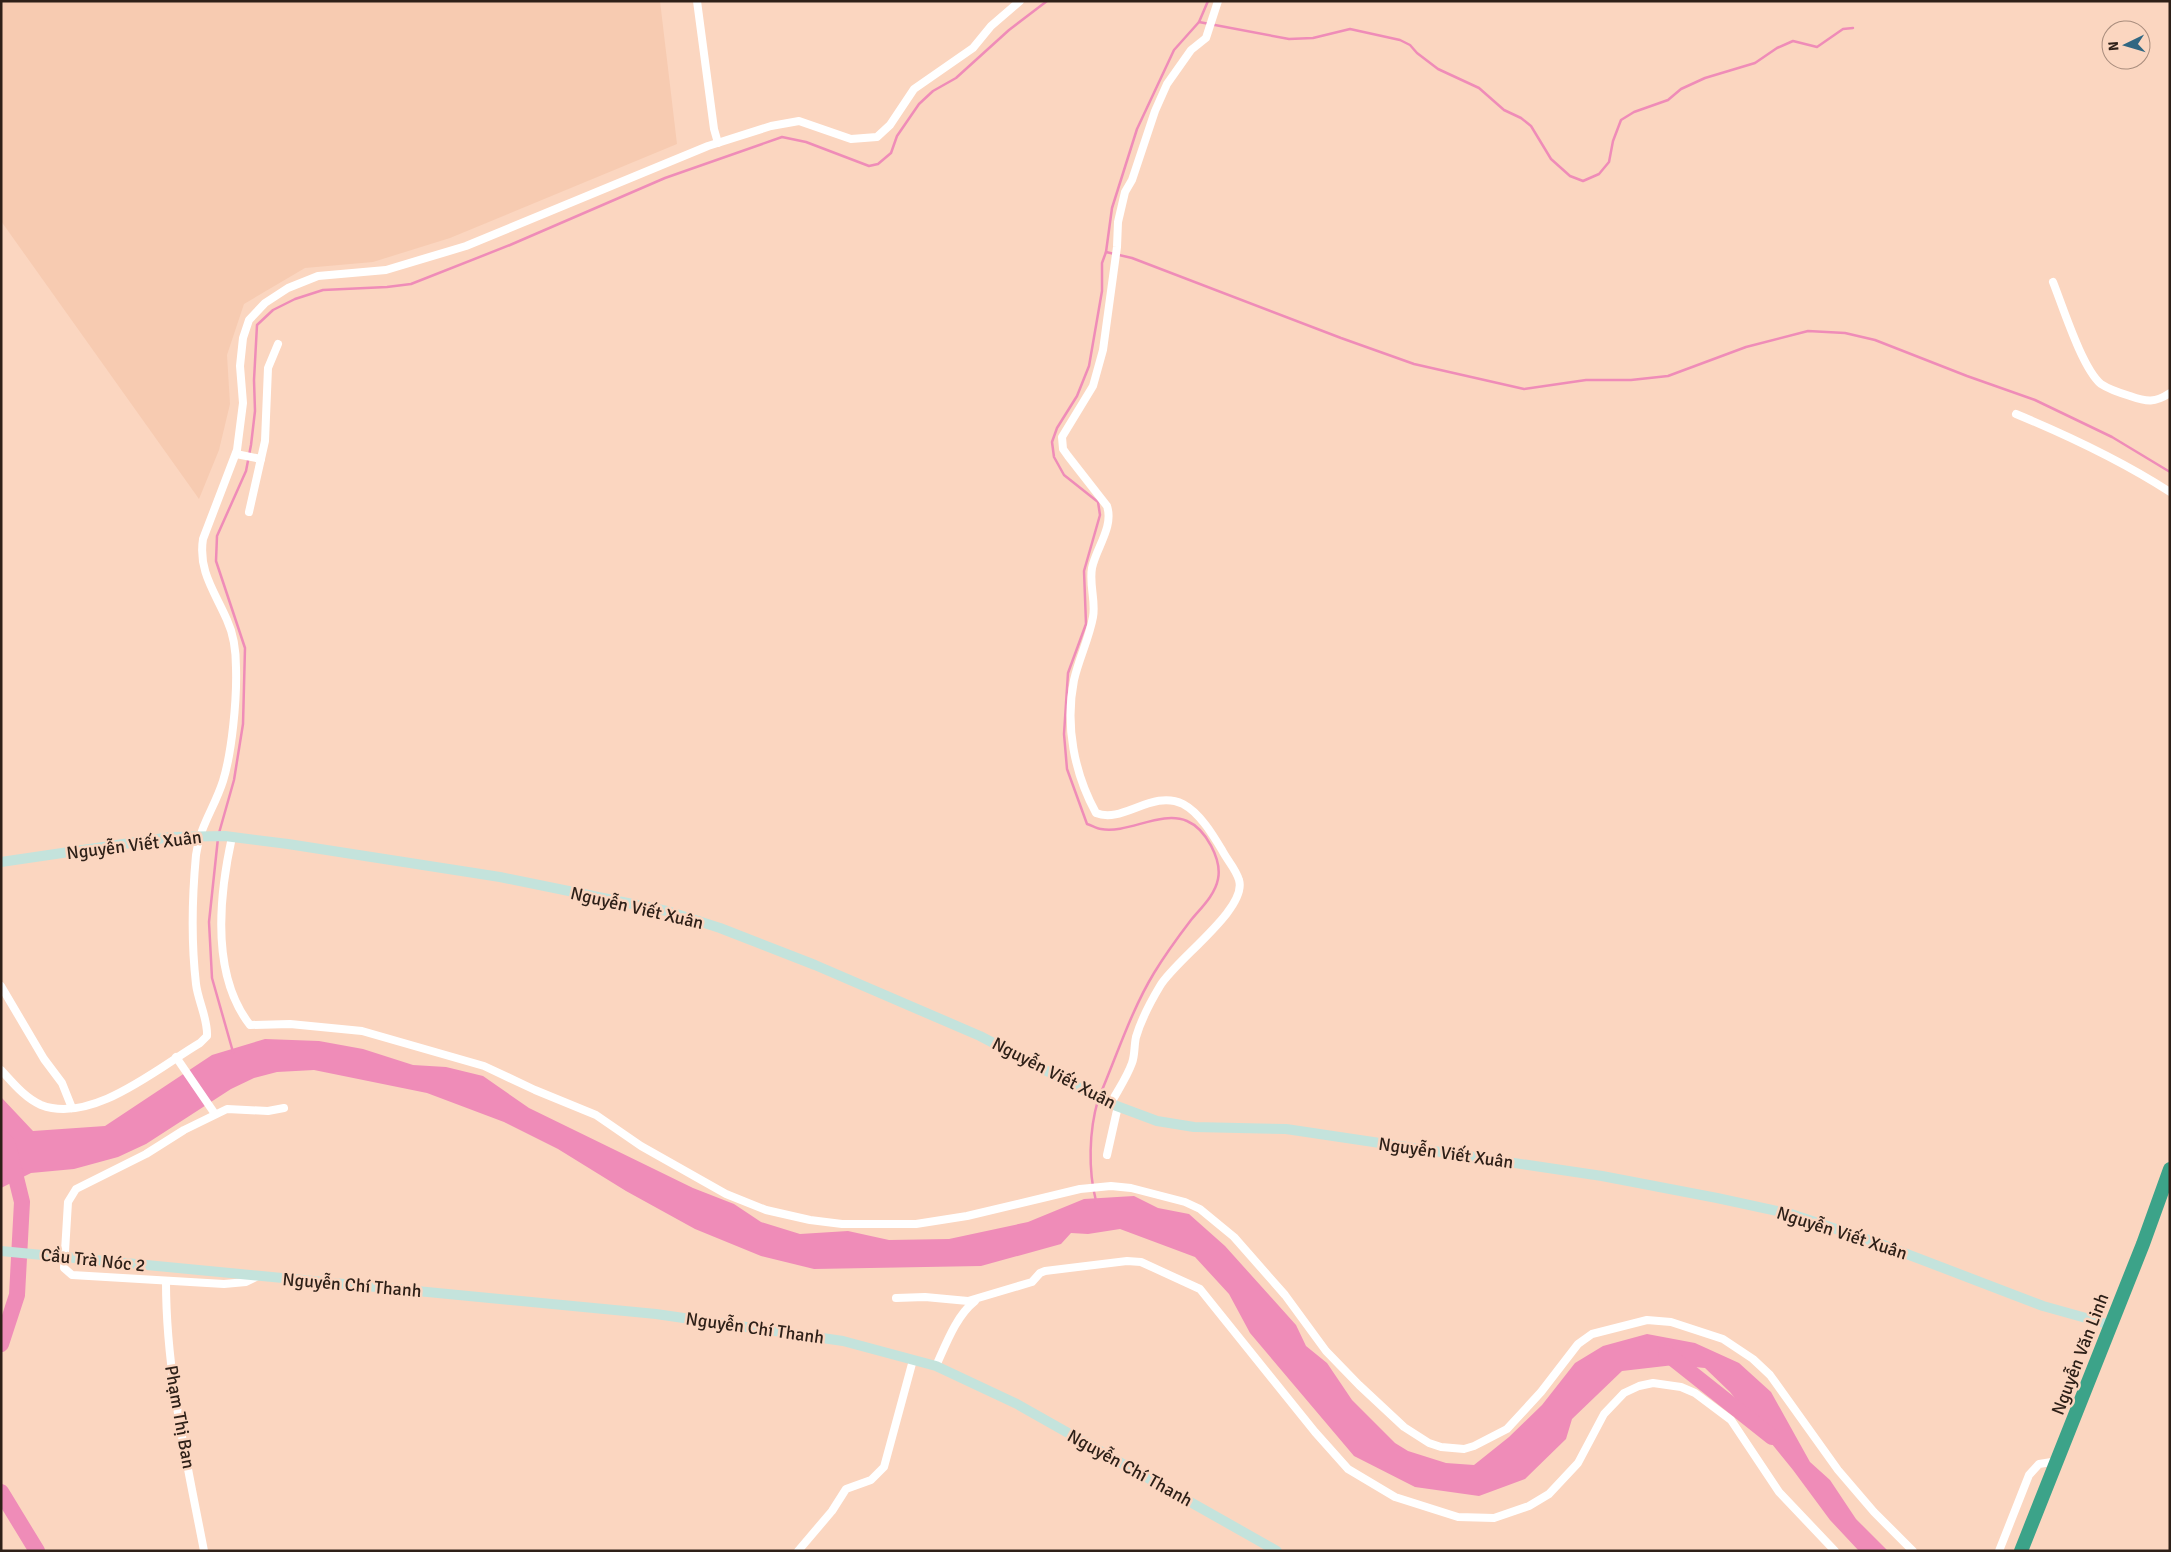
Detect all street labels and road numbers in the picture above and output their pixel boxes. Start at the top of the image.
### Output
street label: Nguyễn Viết Xuân [65,826,203,864]
street label: Nguyễn Viết Xuân [568,882,706,934]
street label: Nguyễn Viết Xuân [988,1032,1120,1114]
street label: Nguyễn Viết Xuân [1377,1133,1515,1173]
street label: Nguyễn Viết Xuân [1774,1202,1910,1264]
street label: Cầu Trà Nóc 2 [40,1244,146,1276]
street label: Nguyễn Chí Thanh [282,1268,422,1302]
street label: Nguyễn Văn Linh [2047,1290,2113,1418]
street label: Nguyễn Chí Thanh [684,1307,826,1349]
street label: Phạm Thị Ban [160,1363,200,1471]
street label: Nguyễn Chí Thanh [1064,1425,1196,1511]

